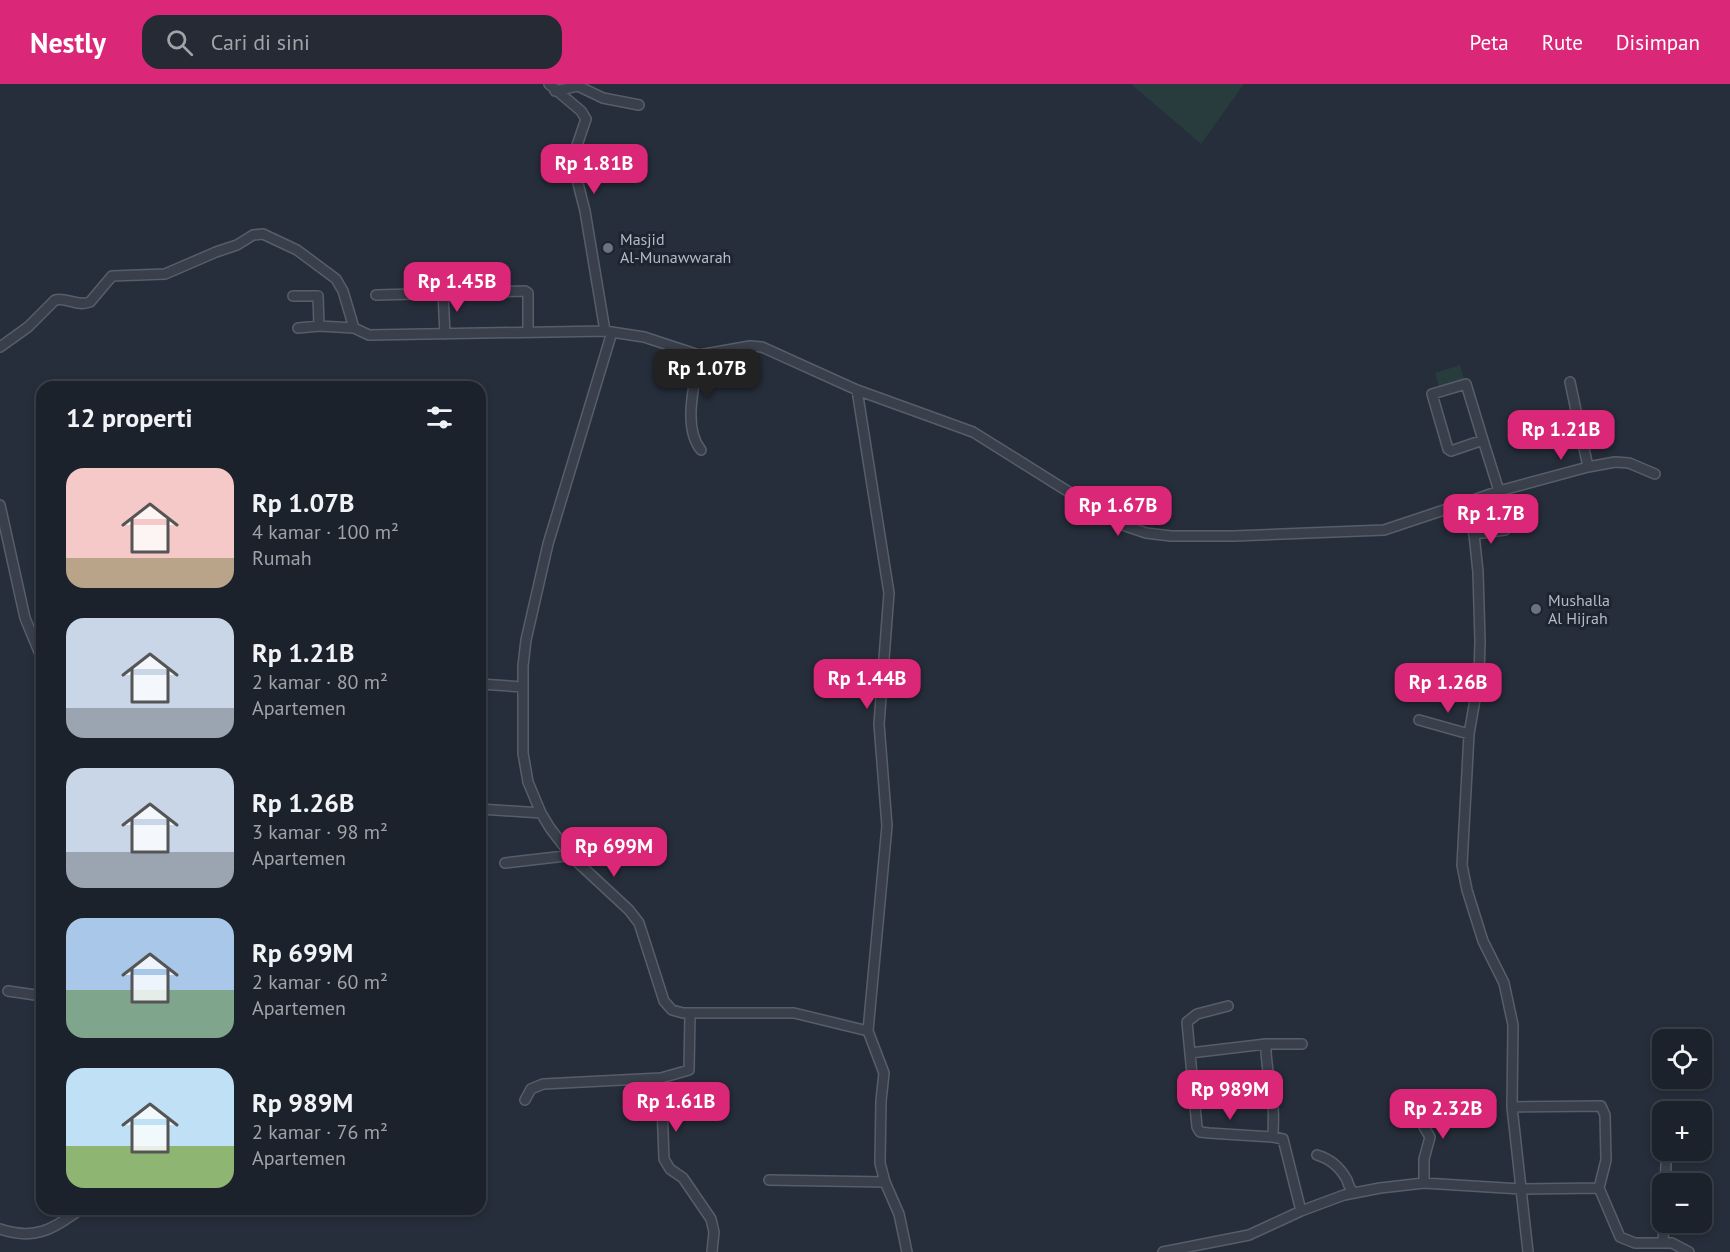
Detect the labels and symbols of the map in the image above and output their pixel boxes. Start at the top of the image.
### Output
pin: Rp 1.81B [532,144,656,195]
place label: Masjid Al-Munawwarah [620,229,731,267]
marker: Masjid Al-Munawwarah [601,241,615,255]
pin: Rp 1.45B [395,262,519,313]
pin: Rp 1.07B [645,349,769,400]
pin: Rp 1.21B [1499,410,1623,461]
pin: Rp 1.67B [1056,486,1180,537]
pin: Rp 1.7B [1436,494,1546,545]
place label: Mushalla Al Hijrah [1548,590,1610,628]
marker: Mushalla Al Hijrah [1529,602,1543,616]
pin: Rp 1.44B [805,659,929,710]
pin: Rp 1.26B [1386,663,1510,714]
pin: Rp 699M [559,827,669,878]
pin: Rp 989M [1175,1070,1285,1121]
pin: Rp 1.61B [614,1082,738,1133]
pin: Rp 2.32B [1381,1089,1505,1140]

